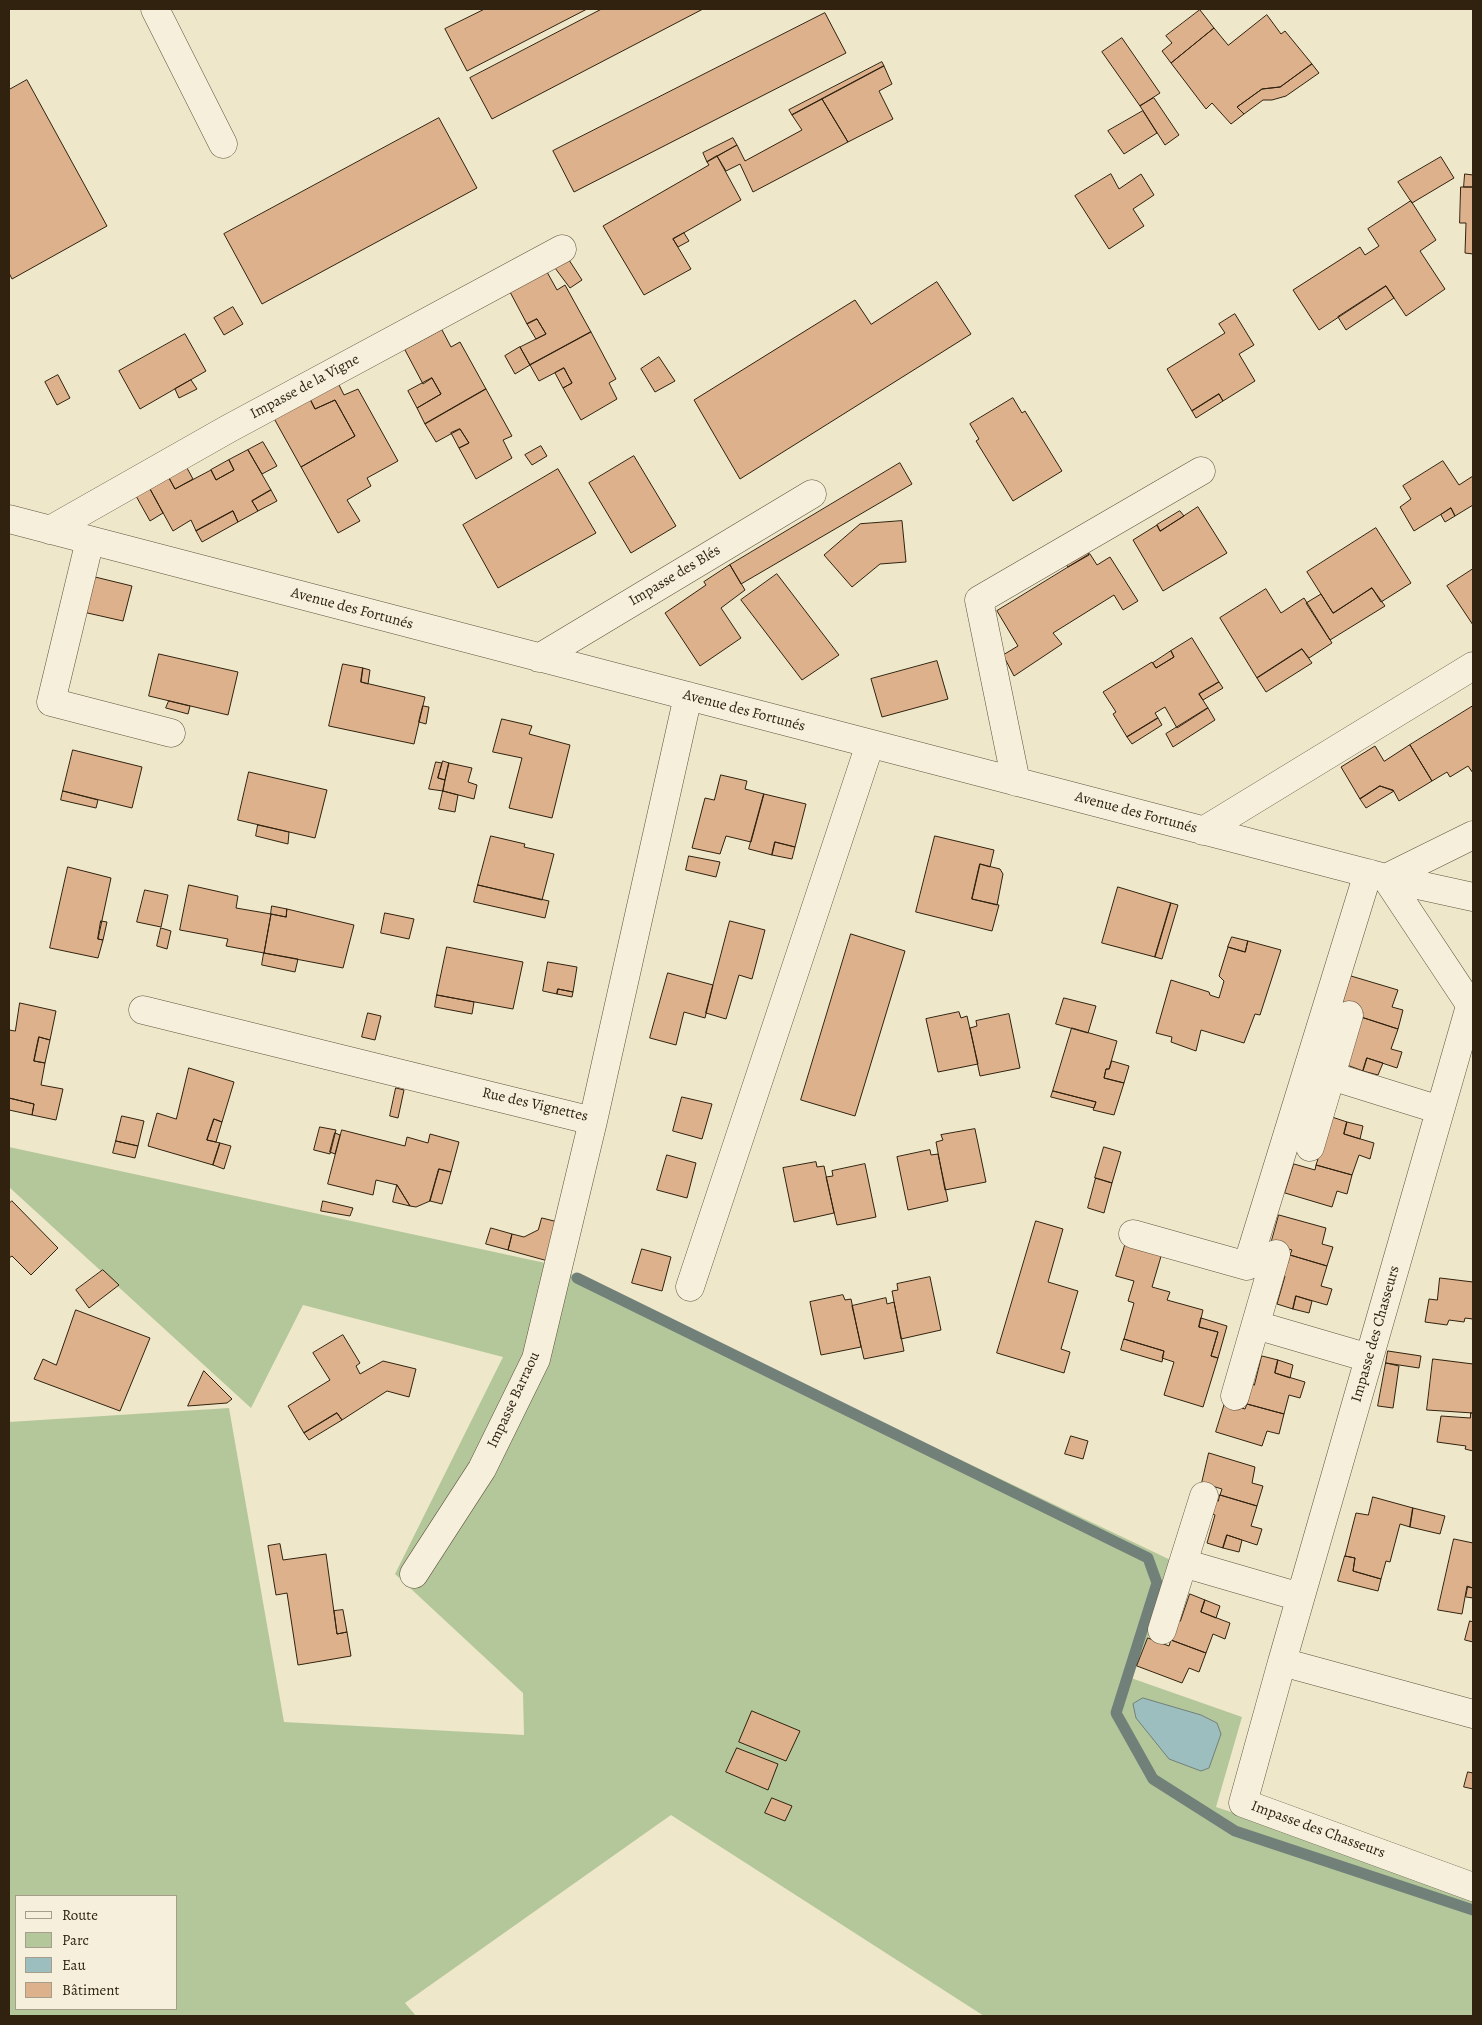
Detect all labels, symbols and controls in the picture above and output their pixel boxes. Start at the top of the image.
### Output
street label: Impasse de la Vigne [247,351,363,423]
street label: Impasse des Blés [626,542,724,610]
street label: Avenue des Fortunés [289,584,415,634]
street label: Avenue des Fortunés [681,686,807,736]
street label: Avenue des Fortunés [1073,788,1199,838]
street label: Rue des Vignettes [480,1084,590,1126]
street label: Impasse des Chasseurs [1348,1264,1404,1404]
street label: Impasse Barraou [484,1349,544,1451]
street label: Impasse des Chasseurs [1249,1797,1387,1863]
legend [15,1895,178,2010]
text: Route [62,1905,98,1925]
text: Parc [62,1930,89,1950]
text: Eau [62,1955,86,1975]
text: Bâtiment [62,1980,120,2000]

